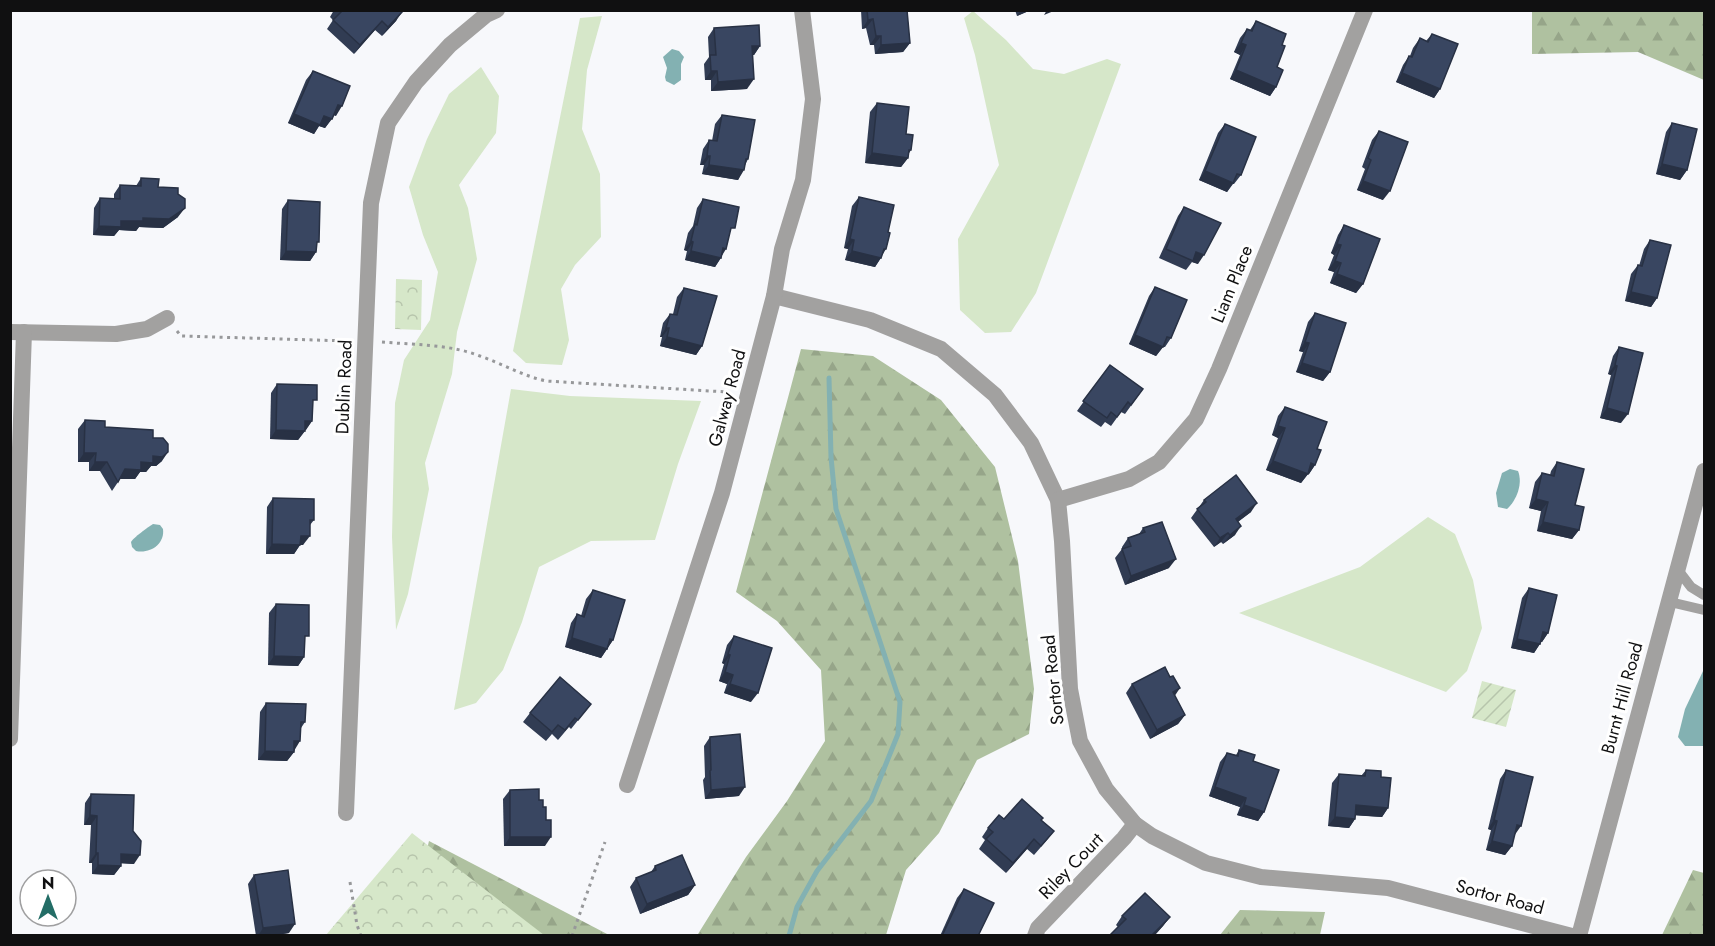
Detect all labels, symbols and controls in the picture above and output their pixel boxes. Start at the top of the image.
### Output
street label: Liam Place [1205,241,1259,327]
street label: Dublin Road [329,339,359,435]
street label: Galway Road [702,346,752,450]
street label: Sortor Road [1035,634,1071,726]
street label: Burnt Hill Road [1595,639,1649,757]
street label: Riley Court [1033,827,1110,905]
north arrow [18,868,78,928]
text: N [42,872,54,895]
street label: Sortor Road [1453,873,1547,921]

